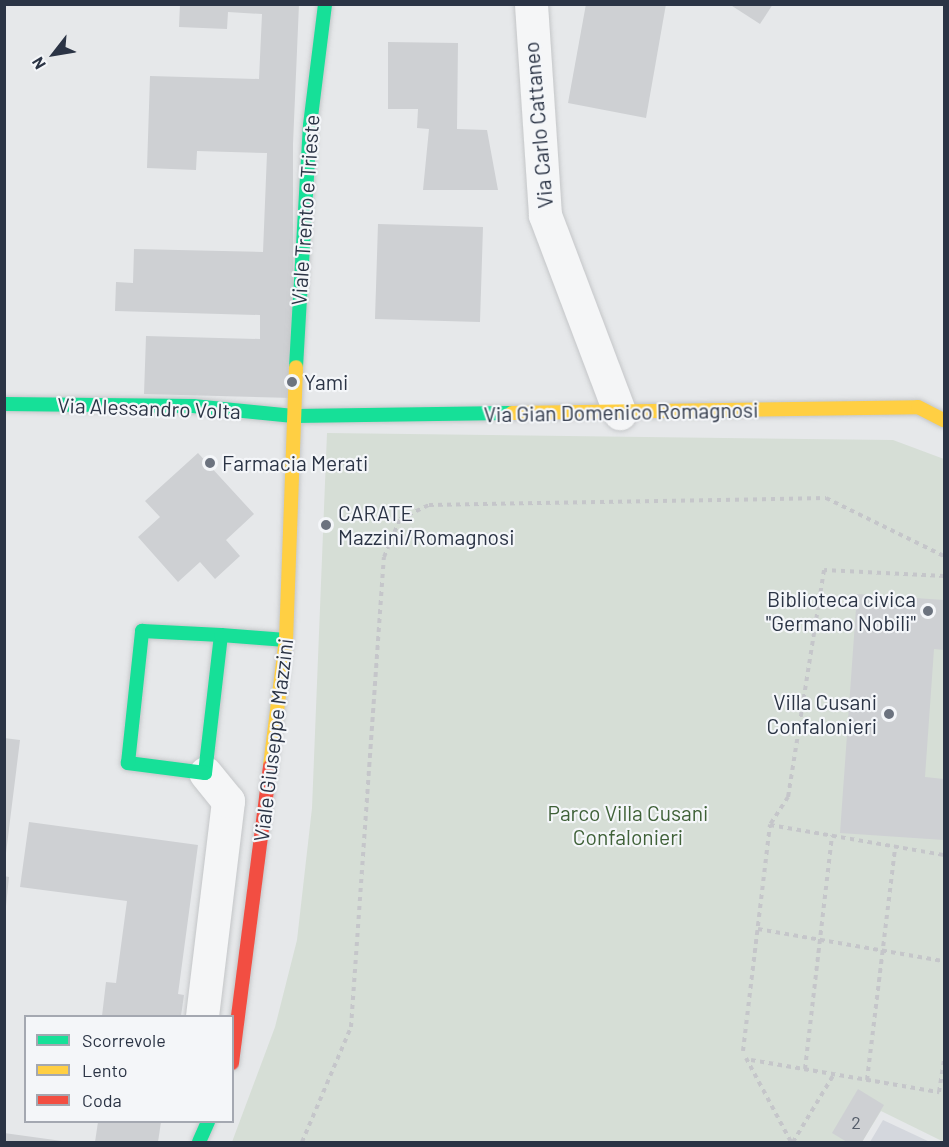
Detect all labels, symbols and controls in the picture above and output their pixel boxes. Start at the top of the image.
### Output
north arrow [24,24,84,84]
street label: Via Carlo Cattaneo [518,41,558,209]
text: N [27,54,49,73]
street label: Viale Trento e Trieste [286,114,324,306]
place label: Yami [304,369,348,395]
marker: Yami [285,375,299,389]
street label: Via Alessandro Volta [57,392,241,424]
street label: Via Gian Domenico Romagnosi [483,397,759,427]
place label: Farmacia Merati [222,450,368,476]
marker: Farmacia Merati [203,456,217,470]
place label: CARATE Mazzini/Romagnosi [338,500,515,550]
marker: CARATE Mazzini/Romagnosi [319,518,333,532]
place label: Biblioteca civica "Germano Nobili" [766,586,916,636]
marker: Biblioteca civica "Germano Nobili" [921,604,935,618]
street label: Viale Giuseppe Mazzini [248,637,298,843]
place label: Villa Cusani Confalonieri [767,689,877,739]
marker: Villa Cusani Confalonieri [882,707,896,721]
park label: Parco Villa Cusani Confalonieri [548,800,708,850]
legend [24,1015,234,1123]
text: Scorrevole [82,1029,166,1051]
text: Lento [82,1059,128,1081]
text: Coda [82,1089,122,1111]
house number: 2 [851,1111,861,1133]

